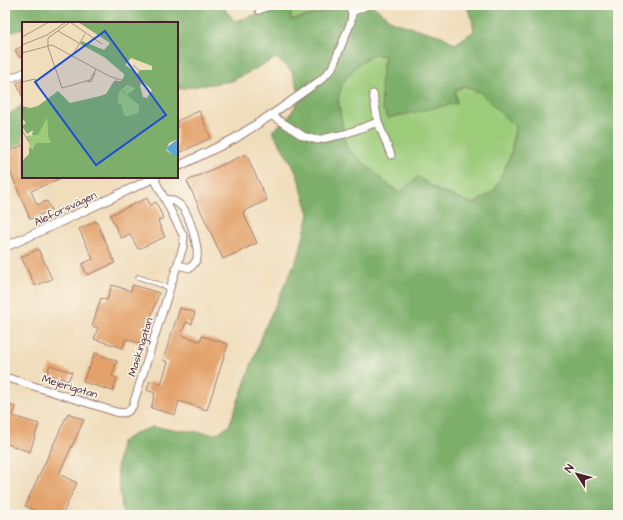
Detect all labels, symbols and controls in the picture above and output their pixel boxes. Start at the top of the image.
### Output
inset map [22,22,178,178]
street label: Aleforsvägen [31,187,100,230]
street label: Maskingatan [124,315,158,379]
street label: Mejerigatan [40,371,100,403]
north arrow [557,454,597,494]
text: N [561,461,577,476]

